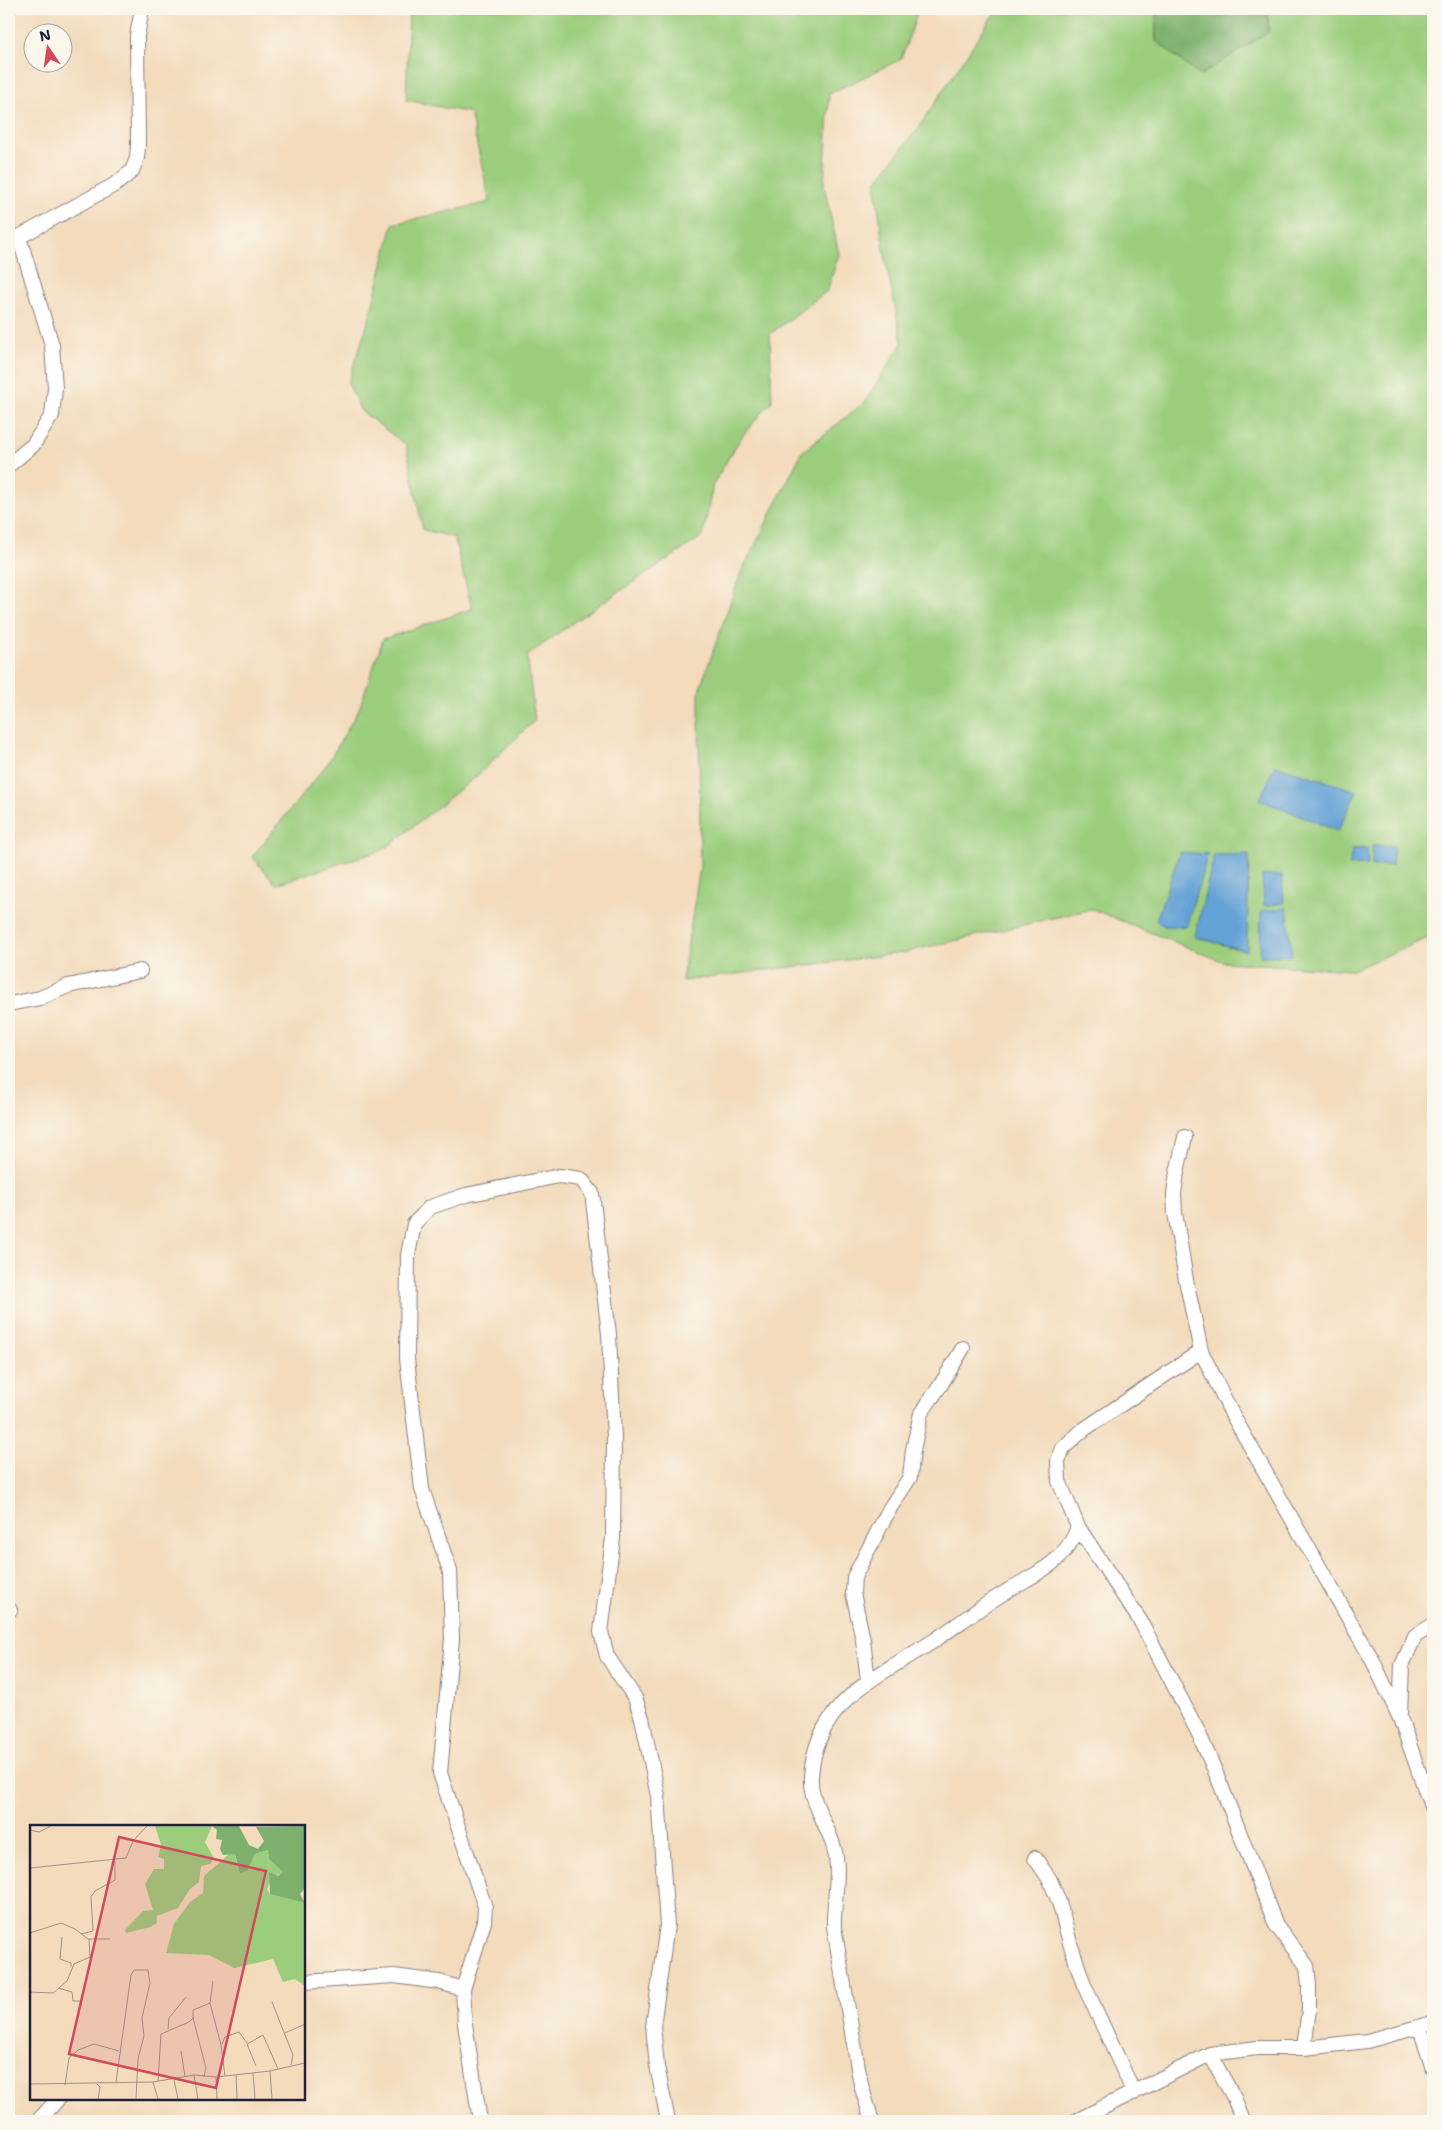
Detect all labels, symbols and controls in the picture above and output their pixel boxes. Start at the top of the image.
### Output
north arrow [22,22,72,72]
text: N [38,25,53,45]
inset map [30,1825,305,2100]

